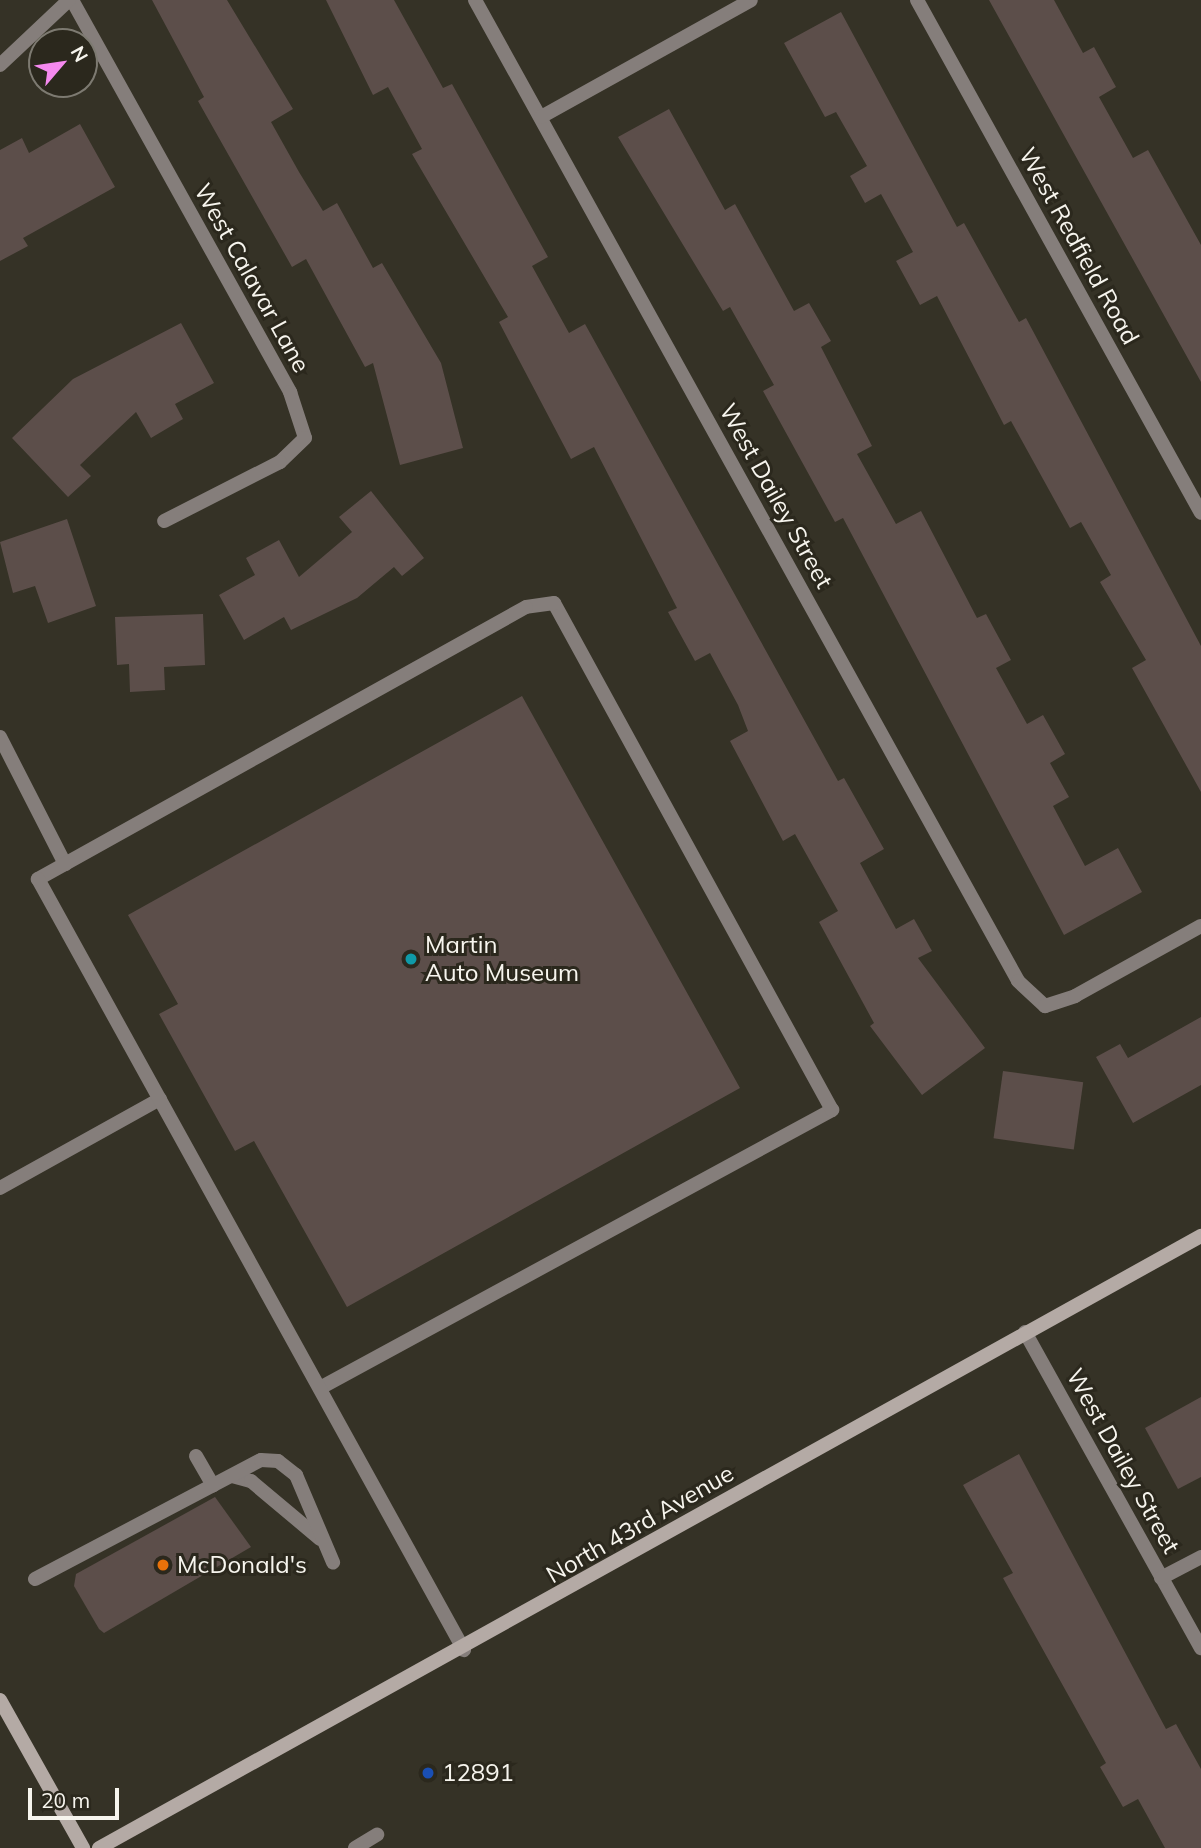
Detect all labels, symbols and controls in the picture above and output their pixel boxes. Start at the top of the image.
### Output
north arrow [28,28,98,98]
text: N [66,42,94,66]
street label: West Redfield Road [1013,143,1145,349]
street label: West Calavar Lane [188,178,316,378]
street label: West Dailey Street [713,399,839,593]
place label: Martin Auto Museum [425,931,579,987]
marker: Martin Auto Museum [403,951,419,967]
street label: West Dailey Street [1060,1364,1186,1558]
street label: North 43rd Avenue [541,1459,739,1589]
place label: McDonald's [177,1551,307,1579]
marker: McDonald's [155,1557,171,1573]
place label: 12891 [442,1759,514,1787]
marker: 12891 [420,1765,436,1781]
scale bar [32,1774,122,1818]
text: 20 m [41,1787,90,1813]

